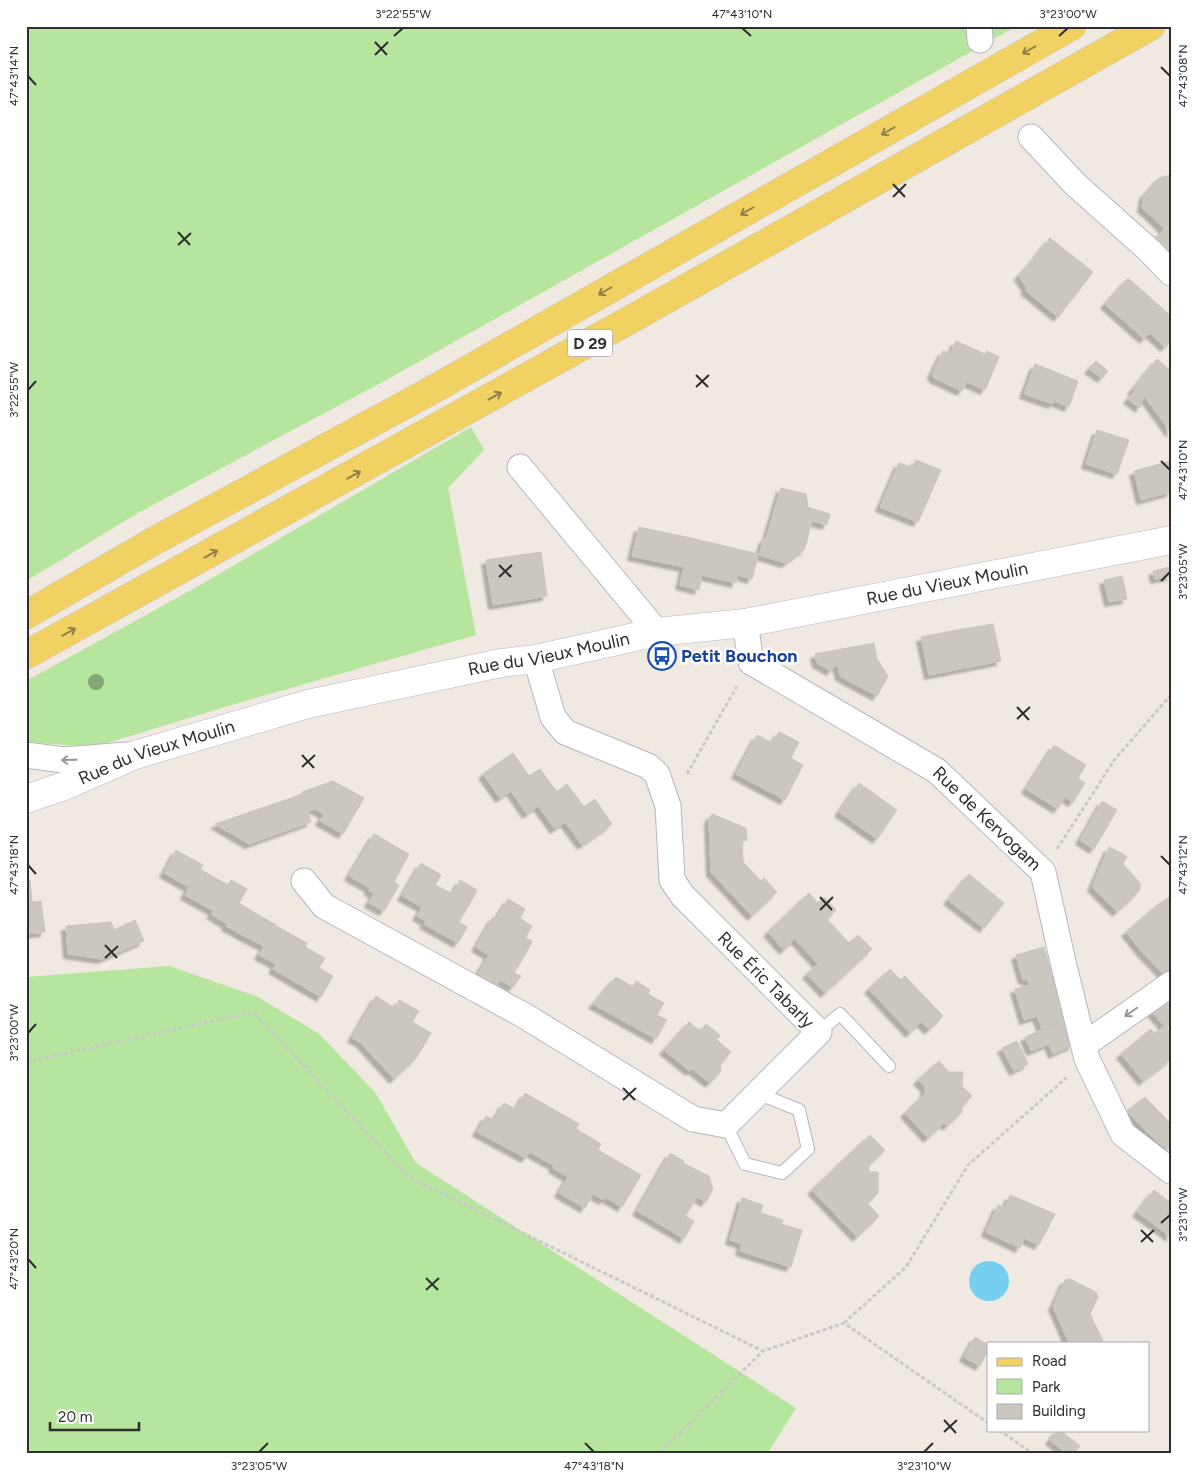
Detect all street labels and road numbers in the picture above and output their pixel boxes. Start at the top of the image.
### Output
road number: D 29 [568,329,612,356]
street label: Rue du Vieux Moulin [865,557,1030,610]
street label: Rue du Vieux Moulin [466,627,632,681]
street label: Rue du Vieux Moulin [75,715,237,790]
street label: Rue de Kervogam [928,762,1046,875]
street label: Rue Éric Tabarly [713,927,819,1033]

